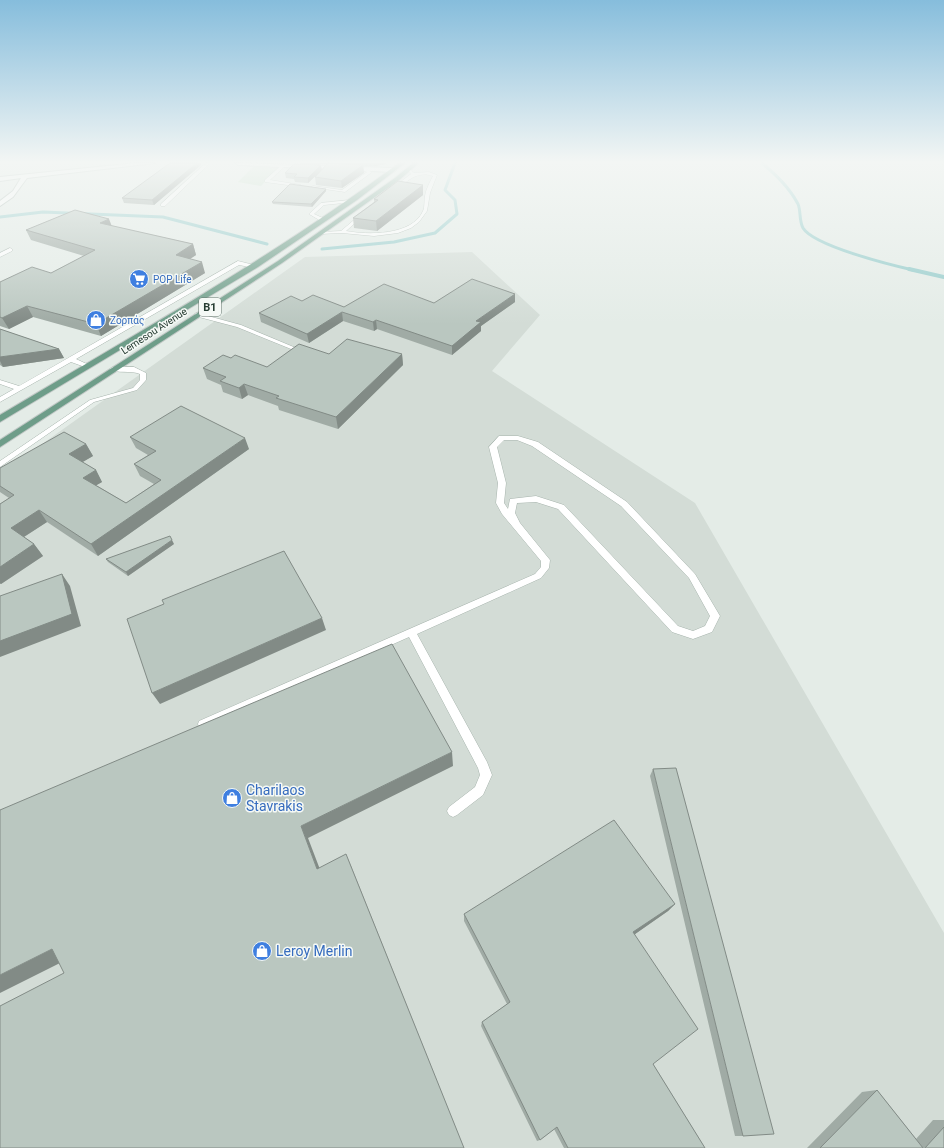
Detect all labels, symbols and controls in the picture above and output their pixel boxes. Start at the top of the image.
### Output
supermarket icon: POP Life [128,268,150,290]
place label: POP Life [153,274,191,285]
road number: B1 [199,298,221,316]
street label: Lemesou Avenue [119,306,189,356]
shop icon: Ζορπάς [85,309,107,331]
place label: Ζορπάς [110,315,144,327]
place label: Charilaos Stavrakis [246,782,305,814]
shop icon: Charilaos Stavrakis [221,787,243,809]
shop icon: Leroy Merlin [251,940,273,962]
place label: Leroy Merlin [276,943,352,959]

